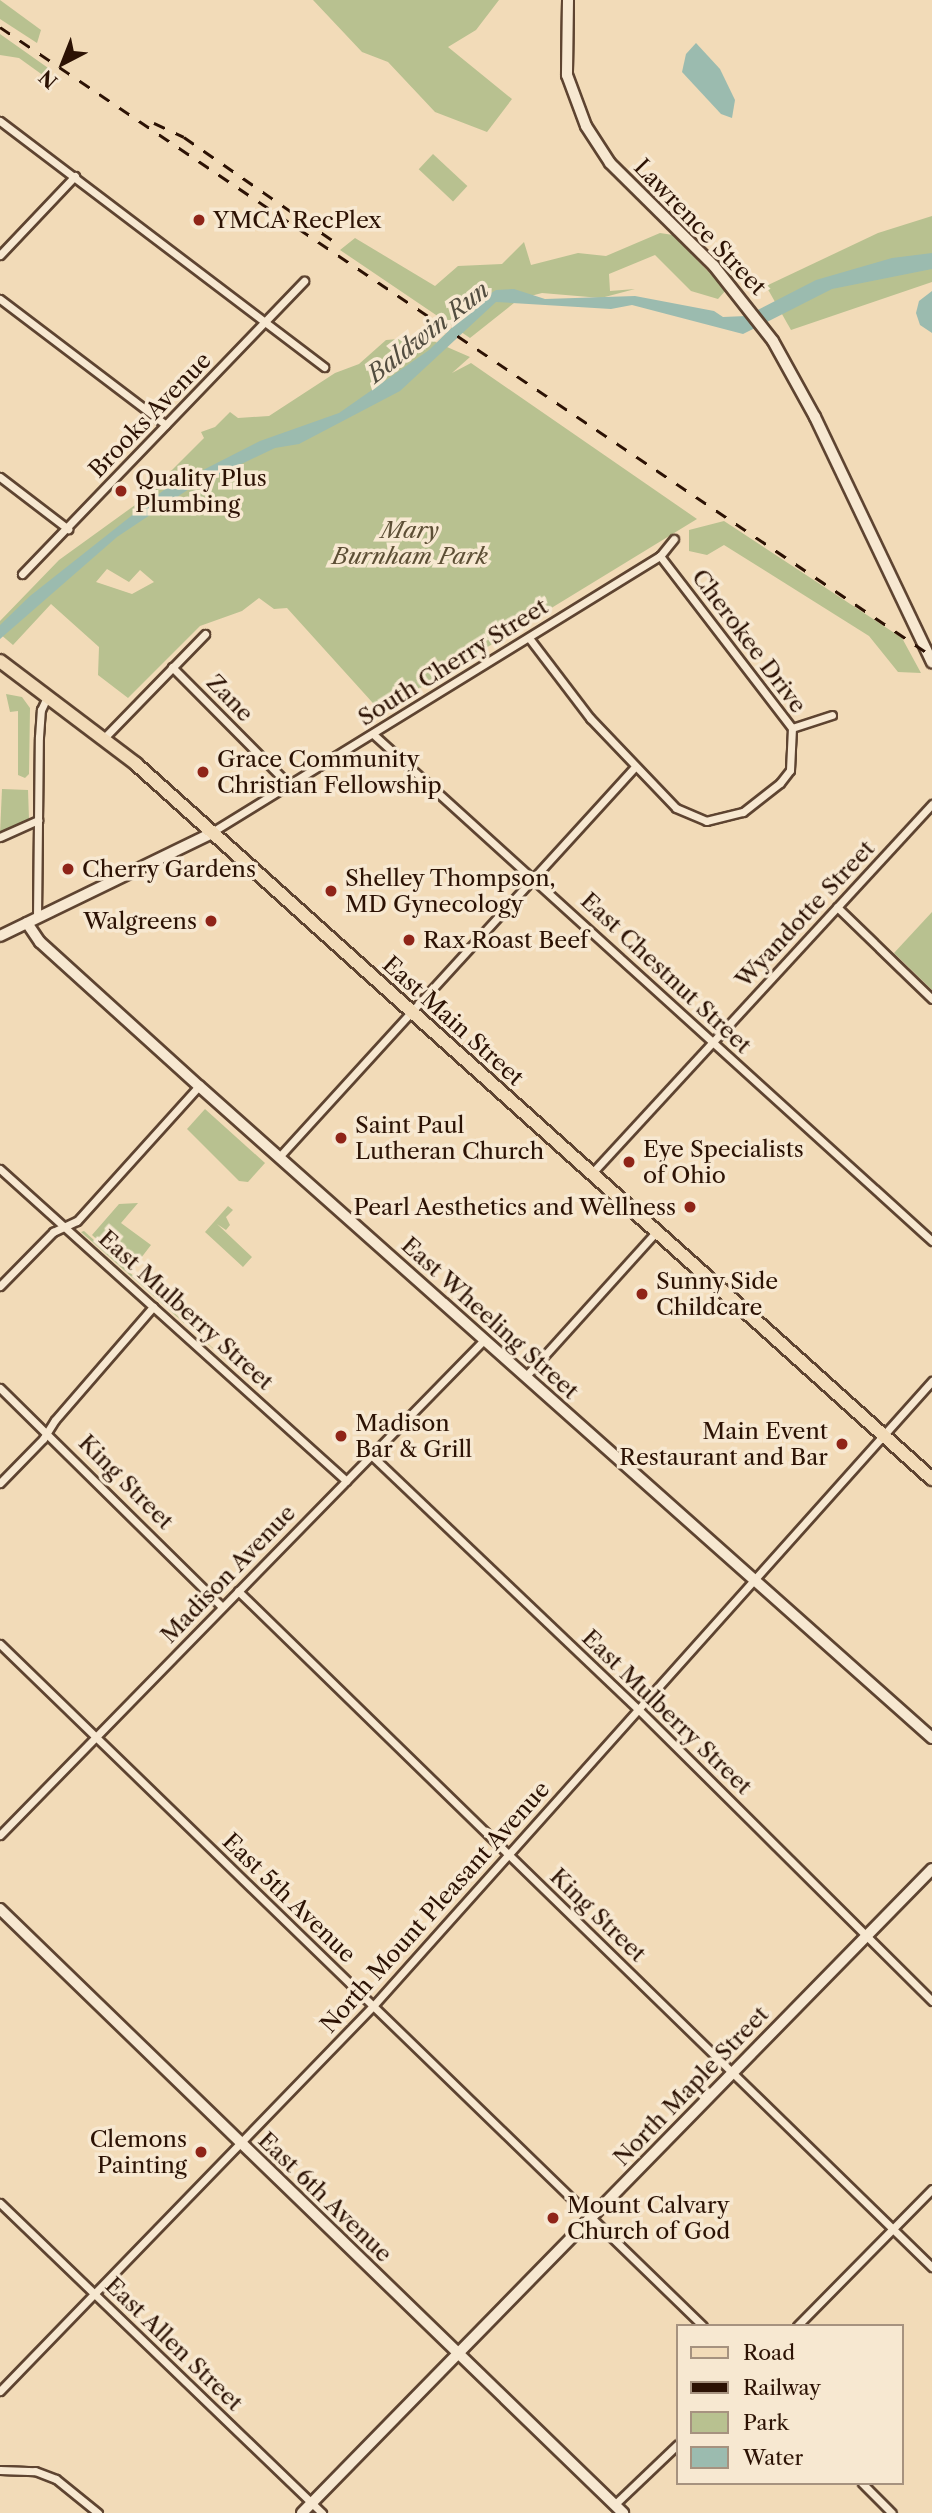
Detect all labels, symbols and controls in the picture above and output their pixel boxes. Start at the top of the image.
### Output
north arrow [28,28,98,98]
text: N [35,65,62,93]
street label: Lawrence Street [628,153,772,301]
place label: YMCA RecPlex [213,206,382,234]
marker: YMCA RecPlex [191,212,207,228]
water label: Baldwin Run [361,275,495,389]
street label: Brooks Avenue [83,346,217,484]
place label: Quality Plus Plumbing [135,464,268,518]
marker: Quality Plus Plumbing [113,483,129,499]
park label: Mary Burnham Park [332,516,488,570]
street label: Cherokee Drive [686,564,812,718]
street label: South Cherry Street [353,592,553,732]
street label: Zane [201,669,259,727]
place label: Grace Community Christian Fellowship [217,745,442,799]
marker: Grace Community Christian Fellowship [195,764,211,780]
street label: Wyandotte Street [730,835,880,993]
place label: Cherry Gardens [82,855,257,883]
marker: Cherry Gardens [60,861,76,877]
place label: Shelley Thompson, MD Gynecology [345,864,557,918]
marker: Shelley Thompson, MD Gynecology [323,883,339,899]
street label: East Chestnut Street [575,887,757,1059]
place label: Walgreens [83,907,197,935]
marker: Walgreens [203,913,219,929]
place label: Rax Roast Beef [423,926,589,954]
marker: Rax Roast Beef [401,932,417,948]
street label: East Main Street [377,951,529,1091]
place label: Saint Paul Lutheran Church [355,1111,544,1165]
marker: Saint Paul Lutheran Church [333,1130,349,1146]
place label: Eye Specialists of Ohio [643,1135,804,1189]
marker: Eye Specialists of Ohio [621,1154,637,1170]
place label: Pearl Aesthetics and Wellness [352,1193,676,1221]
marker: Pearl Aesthetics and Wellness [682,1199,698,1215]
street label: East Mulberry Street [93,1224,279,1396]
street label: East Wheeling Street [395,1231,585,1405]
place label: Sunny Side Childcare [656,1267,779,1321]
marker: Sunny Side Childcare [634,1286,650,1302]
place label: Madison Bar & Grill [355,1409,473,1463]
place label: Main Event Restaurant and Bar [619,1417,828,1471]
marker: Madison Bar & Grill [333,1428,349,1444]
street label: King Street [73,1429,179,1535]
marker: Main Event Restaurant and Bar [834,1436,850,1452]
street label: Madison Avenue [155,1499,301,1649]
street label: East Mulberry Street [576,1623,758,1801]
street label: North Mount Pleasant Avenue [314,1775,556,2039]
street label: East 5th Avenue [216,1827,362,1969]
street label: King Street [544,1862,652,1968]
street label: North Maple Street [608,2000,774,2172]
place label: Clemons Painting [90,2125,187,2179]
street label: East 6th Avenue [252,2126,398,2268]
marker: Clemons Painting [193,2144,209,2160]
place label: Mount Calvary Church of God [567,2191,730,2245]
marker: Mount Calvary Church of God [545,2210,561,2226]
street label: East Allen Street [99,2271,249,2417]
legend [676,2324,904,2485]
text: Road [743,2340,795,2365]
text: Railway [743,2375,821,2400]
text: Park [743,2410,789,2435]
text: Water [743,2445,803,2470]

